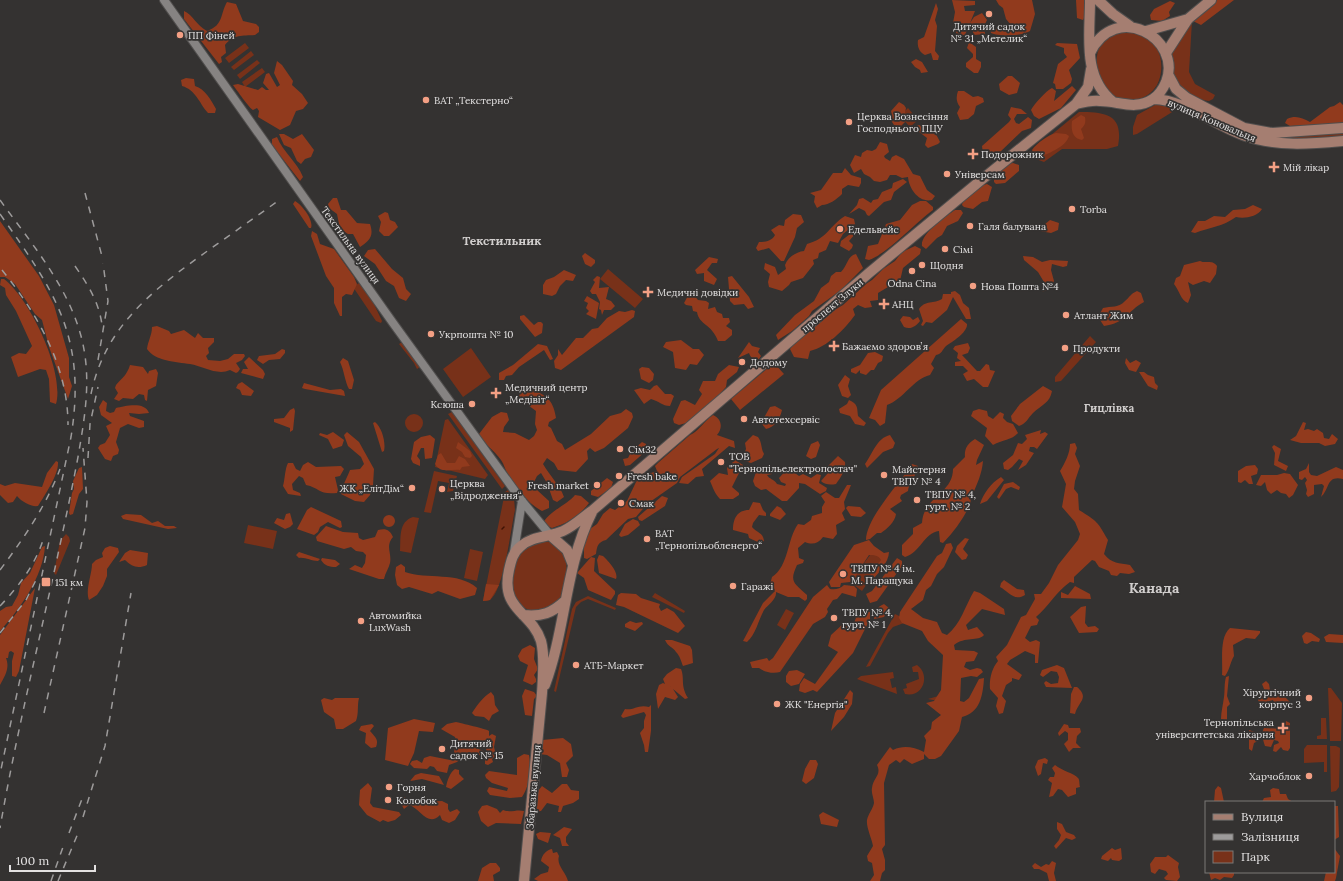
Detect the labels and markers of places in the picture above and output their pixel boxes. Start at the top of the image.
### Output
marker: Дитячий садок № 31 „Метелик“ [984,9,994,19]
place label: Дитячий садок № 31 „Метелик“ [951,20,1027,45]
place label: ПП Фіней [188,29,235,42]
marker: ПП Фіней [175,30,185,40]
place label: ВАТ „Текстерно“ [434,94,513,107]
marker: ВАТ „Текстерно“ [421,95,431,105]
place label: Церква Вознесіння Господнього ПЦУ [857,110,949,135]
marker: Церква Вознесіння Господнього ПЦУ [844,117,854,127]
place label: Подорожник [981,148,1044,161]
marker: Подорожник [968,149,978,159]
marker: Мій лікар [1268,161,1280,173]
place label: Мій лікар [1283,161,1329,174]
place label: Універсам [954,168,1005,181]
marker: Універсам [942,169,952,179]
place label: Torba [1080,203,1107,216]
marker: Torba [1067,204,1077,214]
place label: Галя балувана [978,220,1046,233]
marker: Галя балувана [965,221,975,231]
place label: Едельвейс [848,223,899,236]
marker: Едельвейс [835,224,845,234]
place label: Сімі [953,243,973,256]
marker: Сімі [940,244,950,254]
place label: Щодня [930,259,963,272]
marker: Щодня [917,260,927,270]
marker: Odna Cina [907,266,917,276]
place label: Odna Cina [888,277,936,290]
place label: Нова Пошта №4 [981,280,1059,293]
marker: Нова Пошта №4 [968,281,978,291]
marker: Медичні довідки [642,286,654,298]
place label: Медичні довідки [657,286,738,299]
place label: АНЦ [891,298,914,311]
marker: АНЦ [879,299,889,309]
place label: Атлант Жим [1073,309,1134,322]
marker: Атлант Жим [1061,310,1071,320]
place label: Укрпошта № 10 [438,328,514,341]
marker: Укрпошта № 10 [426,329,436,339]
place label: Бажаємо здоровʼя [842,340,928,353]
marker: Бажаємо здоровʼя [829,341,839,351]
place label: Продукти [1073,342,1120,355]
marker: Продукти [1060,343,1070,353]
place label: Додому [750,356,788,369]
marker: Додому [737,357,747,367]
place label: Медичний центр „Медівіт“ [505,381,587,406]
marker: Медичний центр „Медівіт“ [490,387,502,399]
place label: Ксюша [430,398,464,411]
marker: Ксюша [467,399,477,409]
place label: Автотехсервіс [751,413,820,426]
marker: Автотехсервіс [739,414,749,424]
place label: Сім32 [628,443,656,456]
marker: Сім32 [615,444,625,454]
place label: ТОВ "Тернопільелектропостач" [729,450,857,475]
marker: ТОВ "Тернопільелектропостач" [716,457,726,467]
place label: Майстерня ТВПУ № 4 [892,463,946,488]
place label: Fresh bake [627,470,678,483]
marker: Майстерня ТВПУ № 4 [879,470,889,480]
marker: Fresh bake [614,471,624,481]
place label: Церква „Відродження“ [450,477,522,502]
place label: Fresh market [528,479,589,492]
marker: Fresh market [592,480,602,490]
place label: ЖК „ЕлітДім“ [340,482,404,495]
marker: ЖК „ЕлітДім“ [407,483,417,493]
marker: Церква „Відродження“ [437,484,447,494]
place label: ТВПУ № 4, гурт. № 2 [925,488,976,513]
marker: ТВПУ № 4, гурт. № 2 [912,495,922,505]
place label: Смак [629,497,655,510]
marker: Смак [616,498,626,508]
place label: ВАТ „Тернопільобленерго“ [655,527,762,552]
marker: ВАТ „Тернопільобленерго“ [642,534,652,544]
place label: ТВПУ № 4 ім. М. Паращука [851,562,915,587]
marker: ТВПУ № 4 ім. М. Паращука [838,569,848,579]
marker: 151 км [40,576,52,588]
place label: 151 км [55,576,84,589]
place label: Гаражі [741,580,774,593]
marker: Гаражі [728,581,738,591]
place label: ТВПУ № 4, гурт. № 1 [842,606,893,631]
place label: Автомийка LuxWash [368,609,422,634]
marker: ТВПУ № 4, гурт. № 1 [829,613,839,623]
marker: Автомийка LuxWash [356,616,366,626]
place label: АТБ-Маркет [583,659,644,672]
marker: АТБ-Маркет [571,660,581,670]
place label: Хірургічний корпус 3 [1243,686,1301,711]
marker: Хірургічний корпус 3 [1304,693,1314,703]
place label: ЖК "Енергія" [785,698,847,711]
marker: ЖК "Енергія" [772,699,782,709]
place label: Тернопільська університетська лікарня [1156,716,1274,741]
marker: Тернопільська університетська лікарня [1277,722,1289,734]
place label: Дитячий садок № 15 [450,737,504,762]
marker: Дитячий садок № 15 [437,744,447,754]
place label: Харчоблок [1249,770,1302,783]
marker: Харчоблок [1304,771,1314,781]
place label: Горня [397,781,426,794]
marker: Горня [384,782,394,792]
place label: Колобок [396,794,438,807]
marker: Колобок [383,795,393,805]

